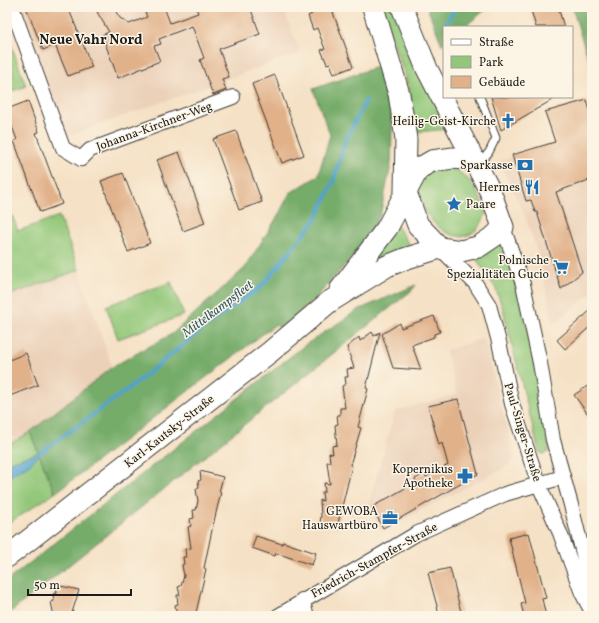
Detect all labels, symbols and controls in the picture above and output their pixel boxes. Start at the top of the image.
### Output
legend [443,26,573,98]
district label: Neue Vahr Nord [39,31,143,50]
text: Straße [479,35,514,51]
text: Park [479,55,504,71]
text: Gebäude [479,75,526,91]
street label: Johanna-Kirchner-Weg [94,99,215,155]
church icon: Heilig-Geist-Kirche [499,112,517,130]
place label: Heilig-Geist-Kirche [393,114,496,130]
bank icon: Sparkasse [516,156,534,174]
place label: Sparkasse [460,158,513,174]
restaurant icon: Hermes [523,178,541,196]
place label: Hermes [479,180,520,196]
place icon: Paare [445,195,463,213]
place label: Paare [466,197,496,213]
place label: Polnische Spezialitäten Gucio [447,253,549,283]
supermarket icon: Polnische Spezialitäten Gucio [552,258,570,276]
water label: Mittelkampsfleet [178,276,258,343]
street label: Paul-Singer-Straße [499,381,545,484]
street label: Karl-Kautsky-Straße [121,391,218,472]
place label: Kopernikus Apotheke [392,462,453,492]
pharmacy icon: Kopernikus Apotheke [456,467,474,485]
place label: GEWOBA Hauswartbüro [302,504,379,534]
office icon: GEWOBA Hauswartbüro [381,509,399,527]
street label: Friedrich-Stampfer-Straße [308,519,441,602]
scale bar [28,571,131,597]
text: 50 m [34,578,60,594]

